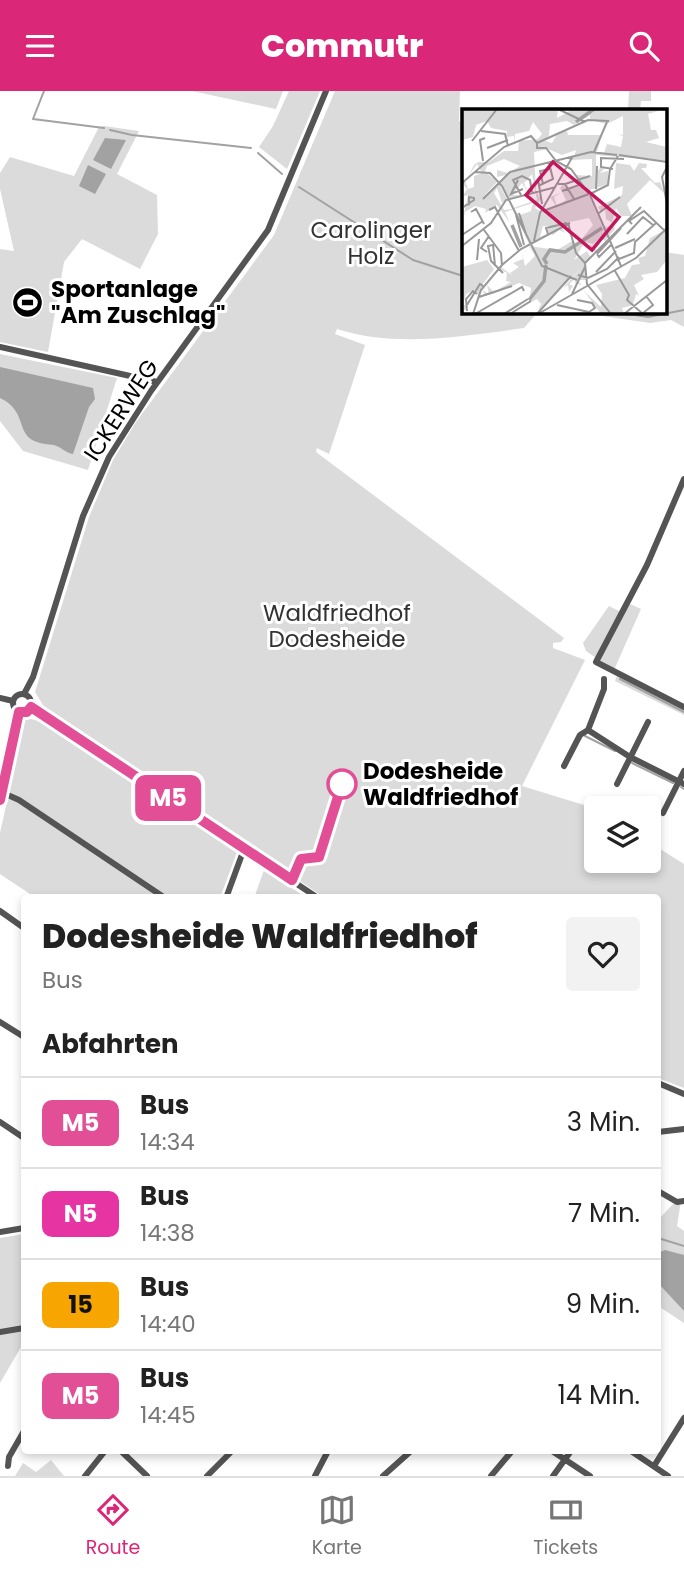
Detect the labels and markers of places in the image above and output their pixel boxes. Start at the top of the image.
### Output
place label: Sportanlage "Am Zuschlag" [51,273,226,331]
sports icon: Sportanlage "Am Zuschlag" [11,285,45,319]
place label: Dodesheide Waldfriedhof [363,755,518,813]
marker: Dodesheide Waldfriedhof [327,769,357,799]

